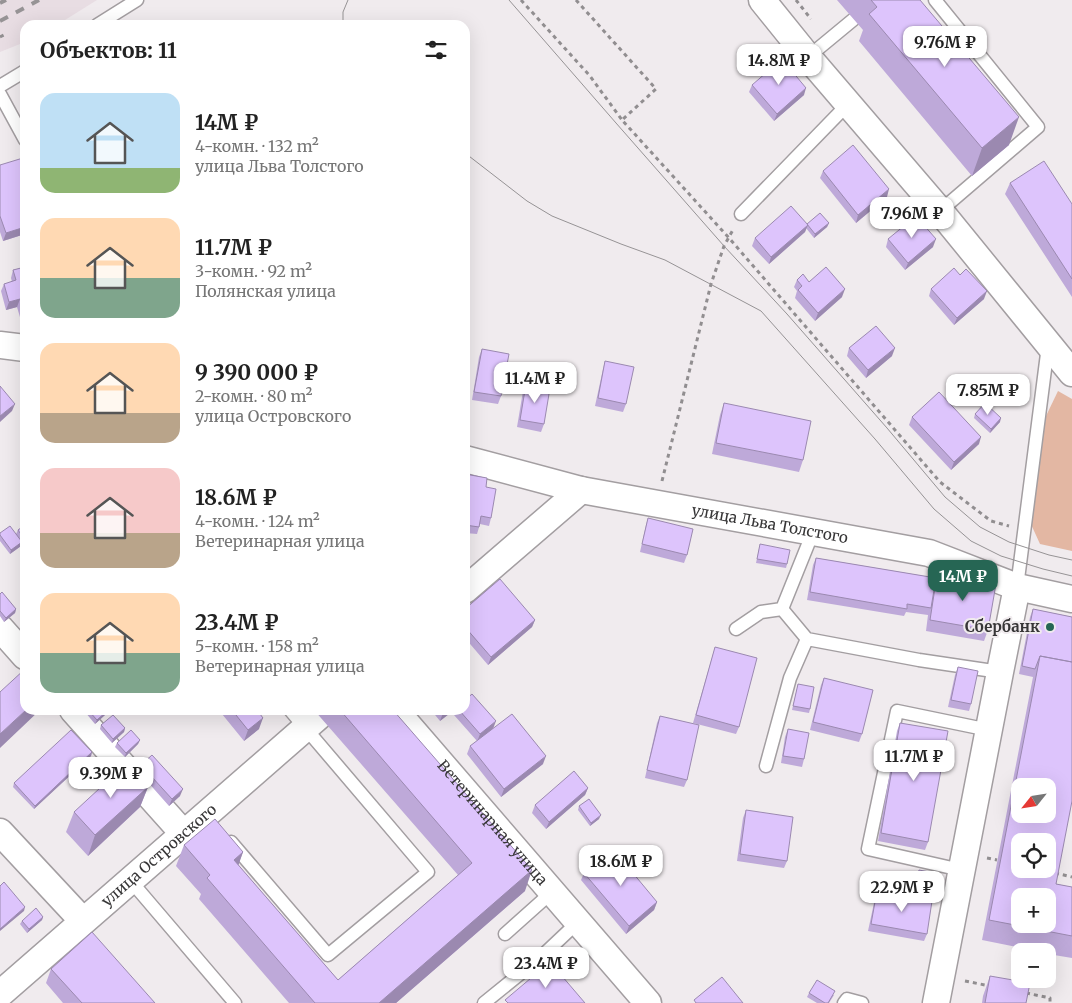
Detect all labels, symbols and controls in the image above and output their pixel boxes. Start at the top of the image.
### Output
pin: 9.76M ₽ [899,26,991,68]
text: 9.76M ₽ [914,32,976,52]
icon: filters [422,36,450,64]
text: Объектов: 11 [40,37,177,64]
pin: 14.8M ₽ [733,44,825,86]
text: 14.8M ₽ [748,50,810,70]
text: 14M ₽ [195,109,258,136]
icon: home [80,113,140,173]
text: 4-комн. · 132 m² [195,136,319,156]
text: улица Льва Толстого [195,156,364,176]
pin: 7.96M ₽ [866,196,958,239]
text: 7.96M ₽ [881,203,943,223]
text: 11.7M ₽ [195,234,272,261]
icon: home [80,238,140,298]
text: 3-комн. · 92 m² [195,261,312,281]
text: Полянская улица [195,281,336,301]
text: 9 390 000 ₽ [195,359,318,386]
pin: 11.4M ₽ [489,362,581,404]
icon: home [80,363,140,423]
text: 11.4M ₽ [505,368,565,388]
pin: 7.85M ₽ [942,374,1034,416]
text: 7.85M ₽ [957,380,1019,400]
text: 2-комн. · 80 m² [195,386,313,406]
text: улица Островского [195,406,351,426]
text: 18.6M ₽ [195,484,277,511]
icon: home [80,488,140,548]
street label: улица Льва Толстого [690,500,850,547]
text: 4-комн. · 124 m² [195,511,320,531]
text: Ветеринарная улица [195,531,365,551]
pin: 14M ₽ [928,560,998,602]
text: 14M ₽ [939,566,987,586]
text: 23.4M ₽ [195,609,279,636]
icon: home [80,613,140,673]
place label: Сбербанк [965,617,1040,636]
marker: Сбербанк [1044,621,1056,633]
text: 5-комн. · 158 m² [195,636,319,656]
text: Ветеринарная улица [195,656,365,676]
pin: 11.7M ₽ [868,740,960,782]
text: 11.7M ₽ [885,746,943,766]
pin: 9.39M ₽ [65,756,157,799]
street label: Ветеринарная улица [434,756,552,889]
text: 9.39M ₽ [80,763,142,783]
north arrow [1011,778,1056,822]
map controls [1011,778,1056,988]
street label: улица Островского [97,800,220,910]
button: locate [1011,833,1056,878]
pin: 18.6M ₽ [575,844,667,887]
text: 18.6M ₽ [590,851,652,871]
pin: 22.9M ₽ [856,870,948,913]
text: 22.9M ₽ [870,877,934,897]
button: + [1011,888,1056,933]
button: − [1011,943,1056,988]
pin: 23.4M ₽ [500,946,592,989]
text: 23.4M ₽ [514,953,578,973]

